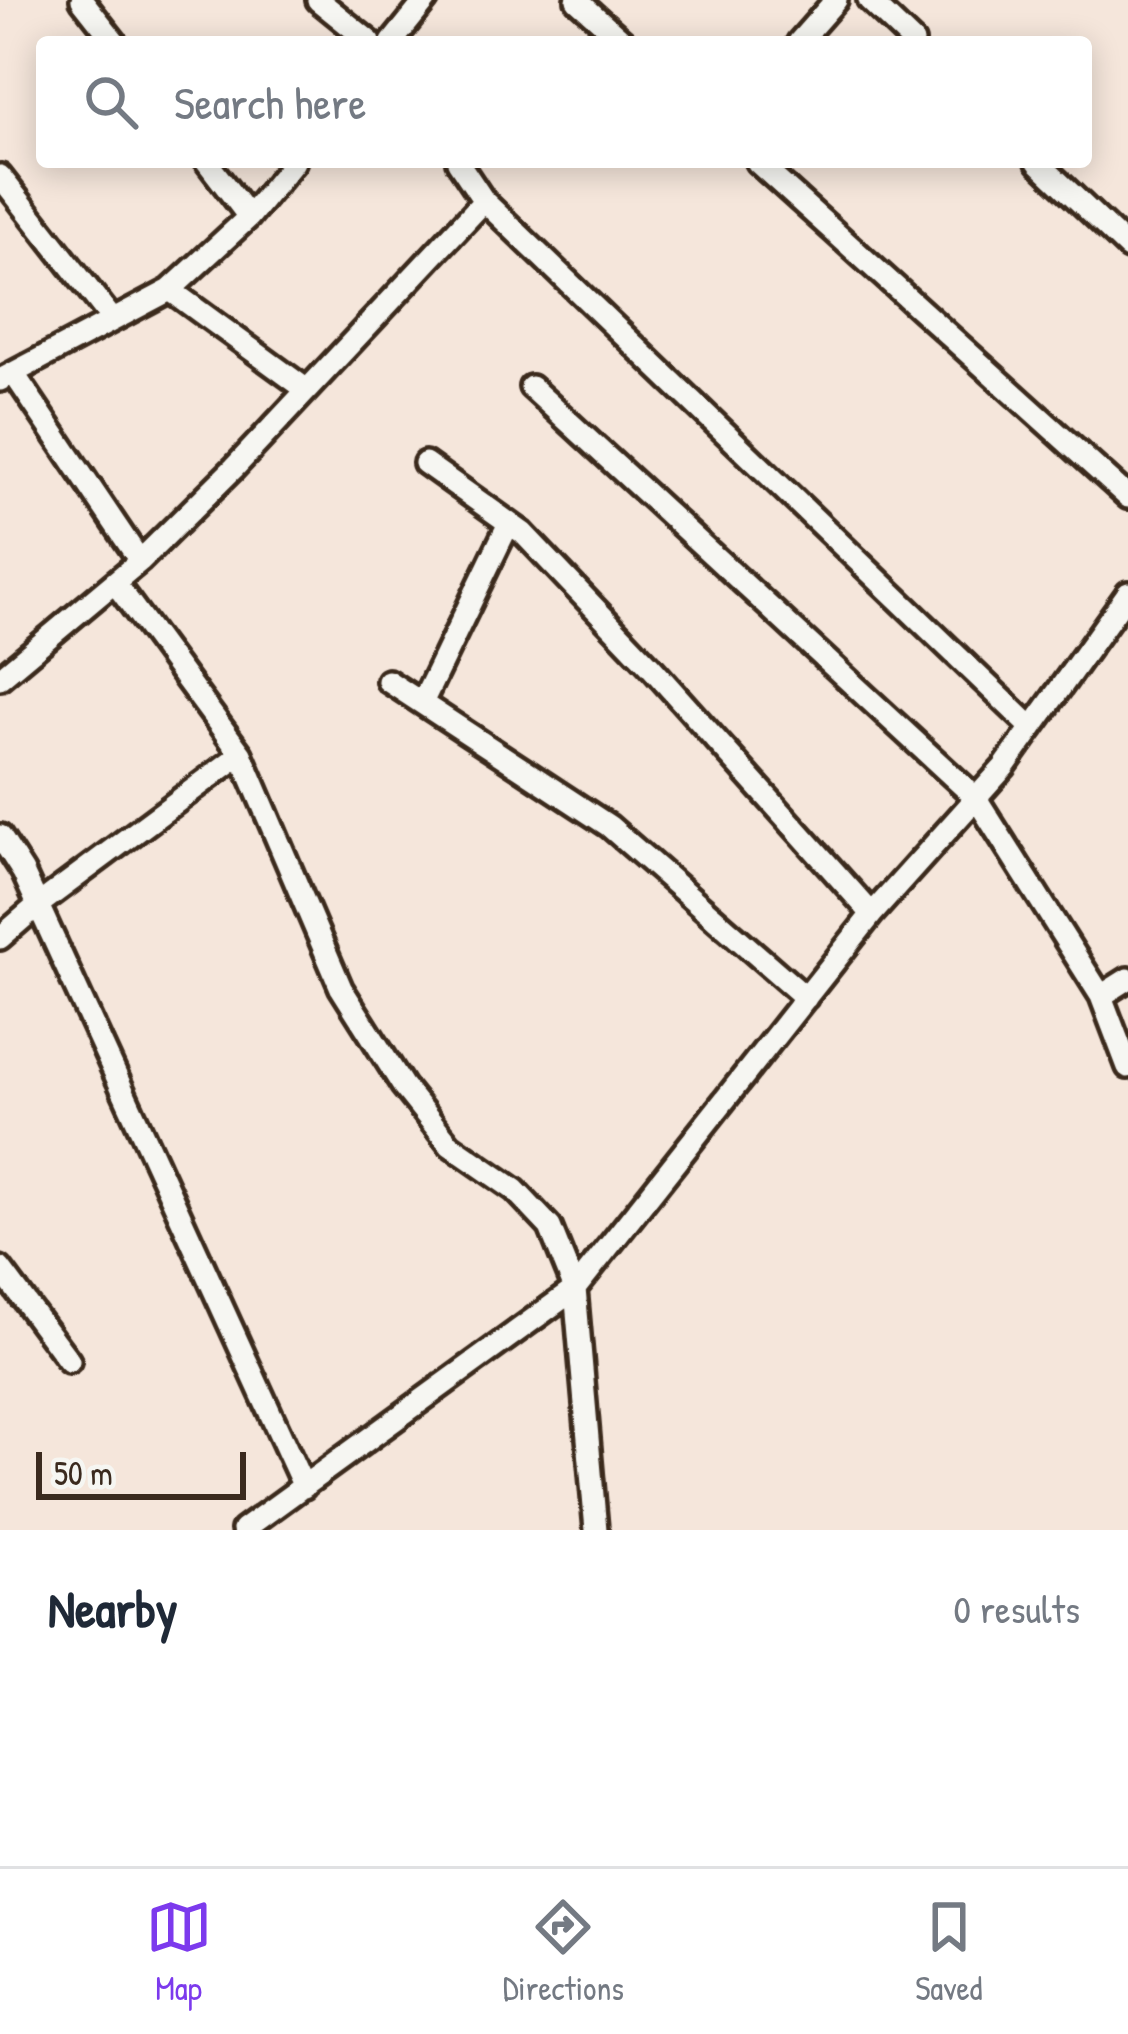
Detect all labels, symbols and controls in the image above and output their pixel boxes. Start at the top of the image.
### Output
search box [36,36,1092,168]
icon: search [78,69,144,135]
text: Search here [174,72,366,133]
scale bar [36,1446,246,1499]
text: 50 m [54,1451,113,1495]
text: Nearby [48,1574,178,1643]
text: 0 results [954,1582,1080,1635]
tab: Map [146,1894,212,2010]
tab: Directions [503,1894,624,2010]
tab: Saved [915,1894,982,2010]

